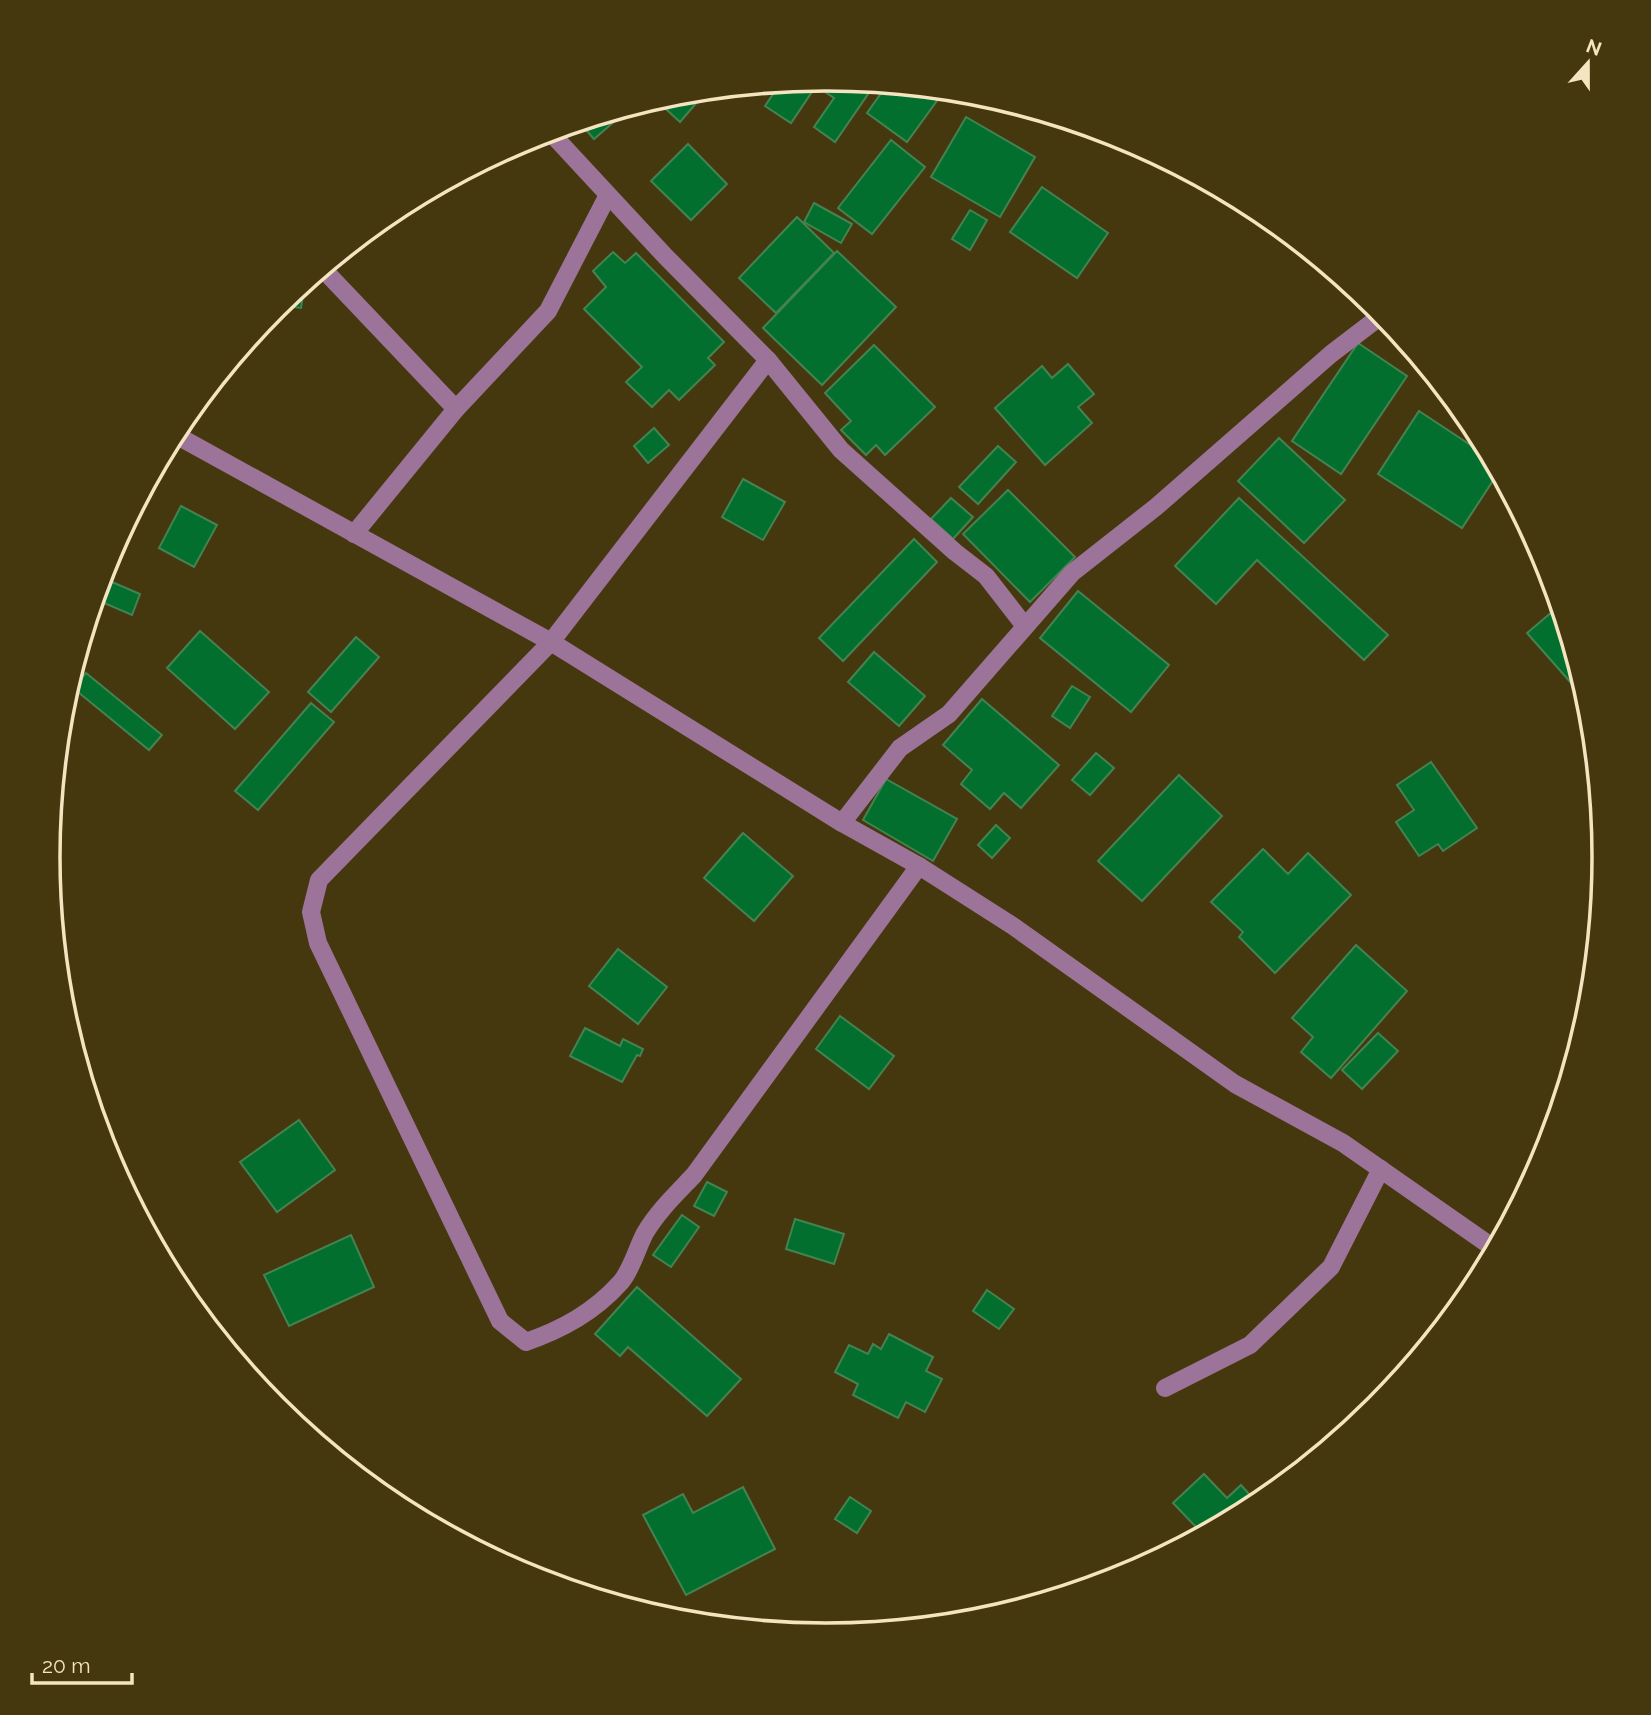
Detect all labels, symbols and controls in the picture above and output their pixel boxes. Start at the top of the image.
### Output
north arrow [1553,28,1623,98]
text: N [1583,34,1605,60]
scale bar [32,1642,131,1686]
text: 20 m [42,1653,90,1678]

